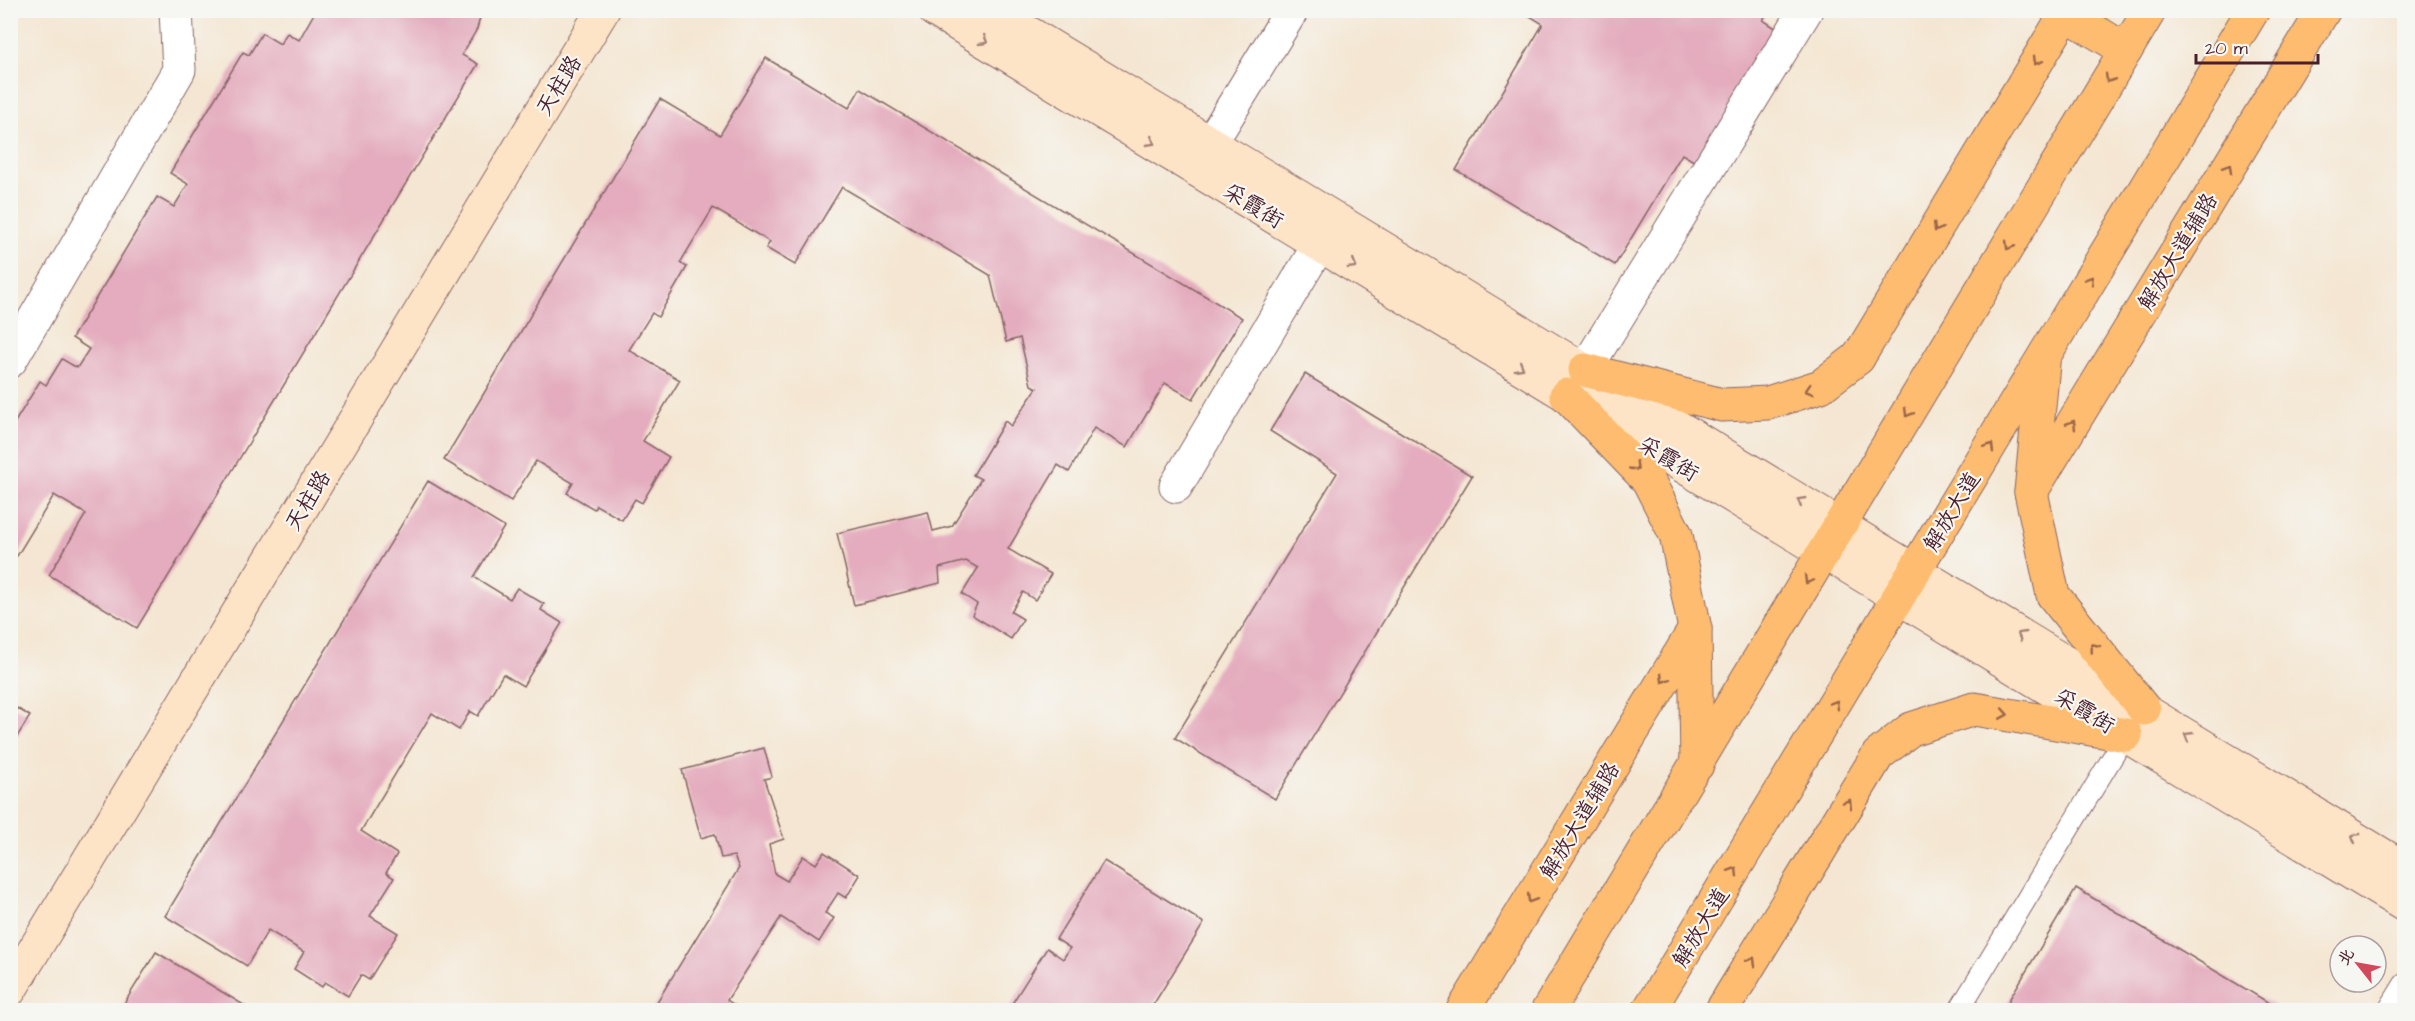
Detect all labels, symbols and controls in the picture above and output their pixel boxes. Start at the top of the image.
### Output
scale bar [2196,27,2318,65]
one-way arrow [978,33,988,45]
text: 20 m [2205,36,2248,61]
street label: 天柱路 [529,49,590,122]
one-way arrow [2033,55,2045,65]
one-way arrow [2105,73,2116,83]
one-way arrow [1145,135,1155,147]
one-way arrow [2221,164,2233,174]
street label: 采霞街 [1217,176,1290,237]
street label: 解放大道辅路 [2131,187,2226,316]
one-way arrow [1932,222,1944,232]
one-way arrow [2004,240,2016,250]
one-way arrow [1347,258,1357,270]
one-way arrow [2083,276,2095,286]
one-way arrow [1514,359,1524,371]
one-way arrow [1804,383,1815,395]
one-way arrow [1904,407,1916,417]
one-way arrow [2065,420,2076,431]
street label: 采霞街 [1632,429,1705,490]
one-way arrow [1982,443,1994,453]
one-way arrow [1628,460,1639,471]
street label: 天柱路 [278,464,339,537]
street label: 解放大道 [1916,466,1988,557]
one-way arrow [1797,497,1807,508]
one-way arrow [1803,574,1815,584]
one-way arrow [2017,630,2027,642]
one-way arrow [2091,642,2102,653]
one-way arrow [1660,673,1672,683]
street label: 采霞街 [2048,681,2121,742]
one-way arrow [1828,700,1839,710]
one-way arrow [1998,707,2008,720]
one-way arrow [2184,731,2194,743]
street label: 解放大道辅路 [1533,756,1628,885]
one-way arrow [1841,799,1852,810]
one-way arrow [2351,833,2361,845]
one-way arrow [1727,867,1738,877]
street label: 解放大道 [1665,882,1737,973]
one-way arrow [1526,893,1538,903]
north arrow [2328,934,2388,994]
text: 北 [2332,944,2360,969]
one-way arrow [1745,957,1757,967]

